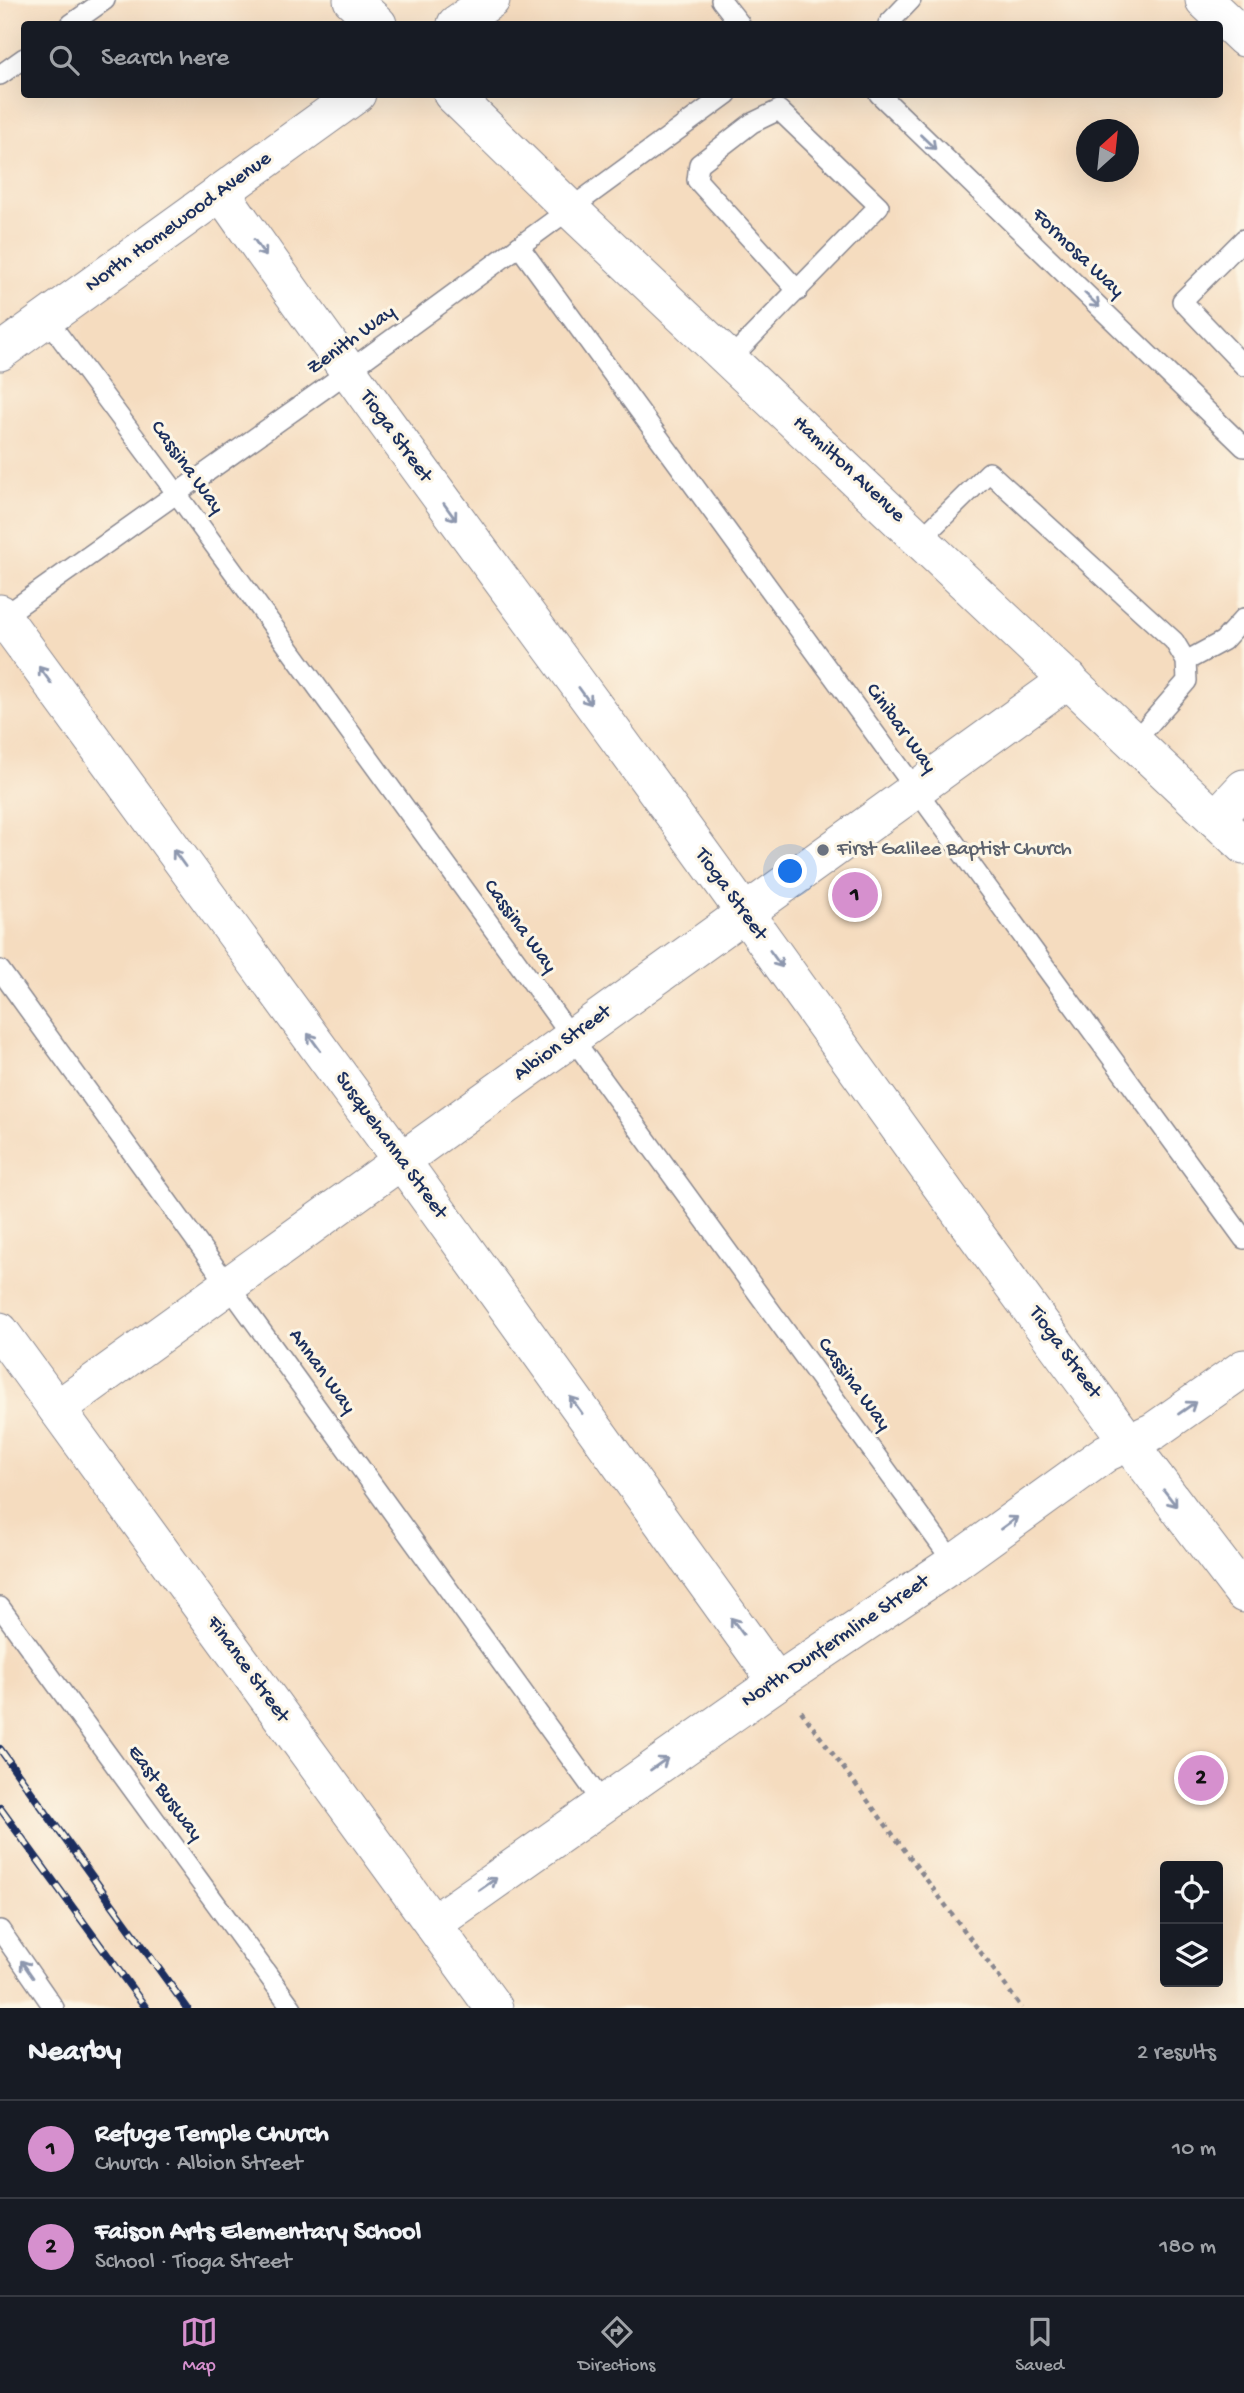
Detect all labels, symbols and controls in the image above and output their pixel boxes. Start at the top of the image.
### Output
search box [21,21,1223,98]
icon: search [45,41,83,79]
text: Search here [101,44,229,75]
north arrow [1076,119,1139,182]
one-way arrow [919,133,936,150]
street label: North Homewood Avenue [81,146,278,299]
street label: Formosa Way [1025,203,1129,304]
one-way arrow [253,238,267,257]
one-way arrow [1083,291,1100,308]
street label: Zenith Way [303,300,401,382]
street label: Tioga Street [353,385,438,490]
street label: Hamilton Avenue [786,411,911,529]
street label: Cassina Way [144,416,228,520]
one-way arrow [443,502,458,521]
one-way arrow [38,666,52,685]
street label: Cinibar Way [859,679,941,779]
one-way arrow [578,686,592,705]
place label: First Galilee Baptist Church [836,838,1072,863]
marker: First Galilee Baptist Church [815,842,831,858]
street label: Tioga Street [688,843,773,948]
one-way arrow [172,849,187,868]
your location [773,854,807,888]
pin: 1 [832,869,878,921]
street label: Cassina Way [477,875,561,979]
one-way arrow [769,949,784,968]
street label: Albion Street [509,999,619,1088]
one-way arrow [307,1033,321,1052]
street label: Susquehanna Street [328,1067,453,1227]
street label: Tioga Street [1022,1301,1107,1406]
street label: Annan Way [282,1325,360,1419]
street label: Cassina Way [811,1333,895,1437]
one-way arrow [569,1396,584,1415]
one-way arrow [1177,1401,1196,1415]
one-way arrow [1162,1488,1177,1506]
one-way arrow [999,1516,1018,1530]
street label: North Dunfermline Street [737,1569,937,1714]
street label: Finance Street [199,1611,296,1730]
one-way arrow [730,1617,744,1636]
street label: East Busway [121,1741,207,1847]
pin: 2 [1178,1752,1224,1804]
one-way arrow [649,1757,668,1771]
map controls [1160,1861,1223,1987]
button: locate [1160,1861,1223,1924]
one-way arrow [478,1877,497,1891]
button: layers [1160,1924,1223,1987]
one-way arrow [20,1960,34,1979]
text: Nearby [28,2036,121,2071]
text: 2 results [1137,2040,1216,2067]
text: Refuge Temple Church [95,2120,329,2151]
text: 1 [46,2136,56,2163]
text: 10 m [1172,2136,1216,2163]
text: Church · Albion Street [95,2151,302,2178]
text: Faison Arts Elementary School [95,2218,421,2249]
text: 2 [45,2234,57,2261]
text: 180 m [1159,2234,1216,2261]
text: School · Tioga Street [95,2249,291,2276]
tab: Map [180,2313,218,2378]
tab: Directions [578,2313,655,2378]
tab: Saved [1015,2313,1064,2378]

